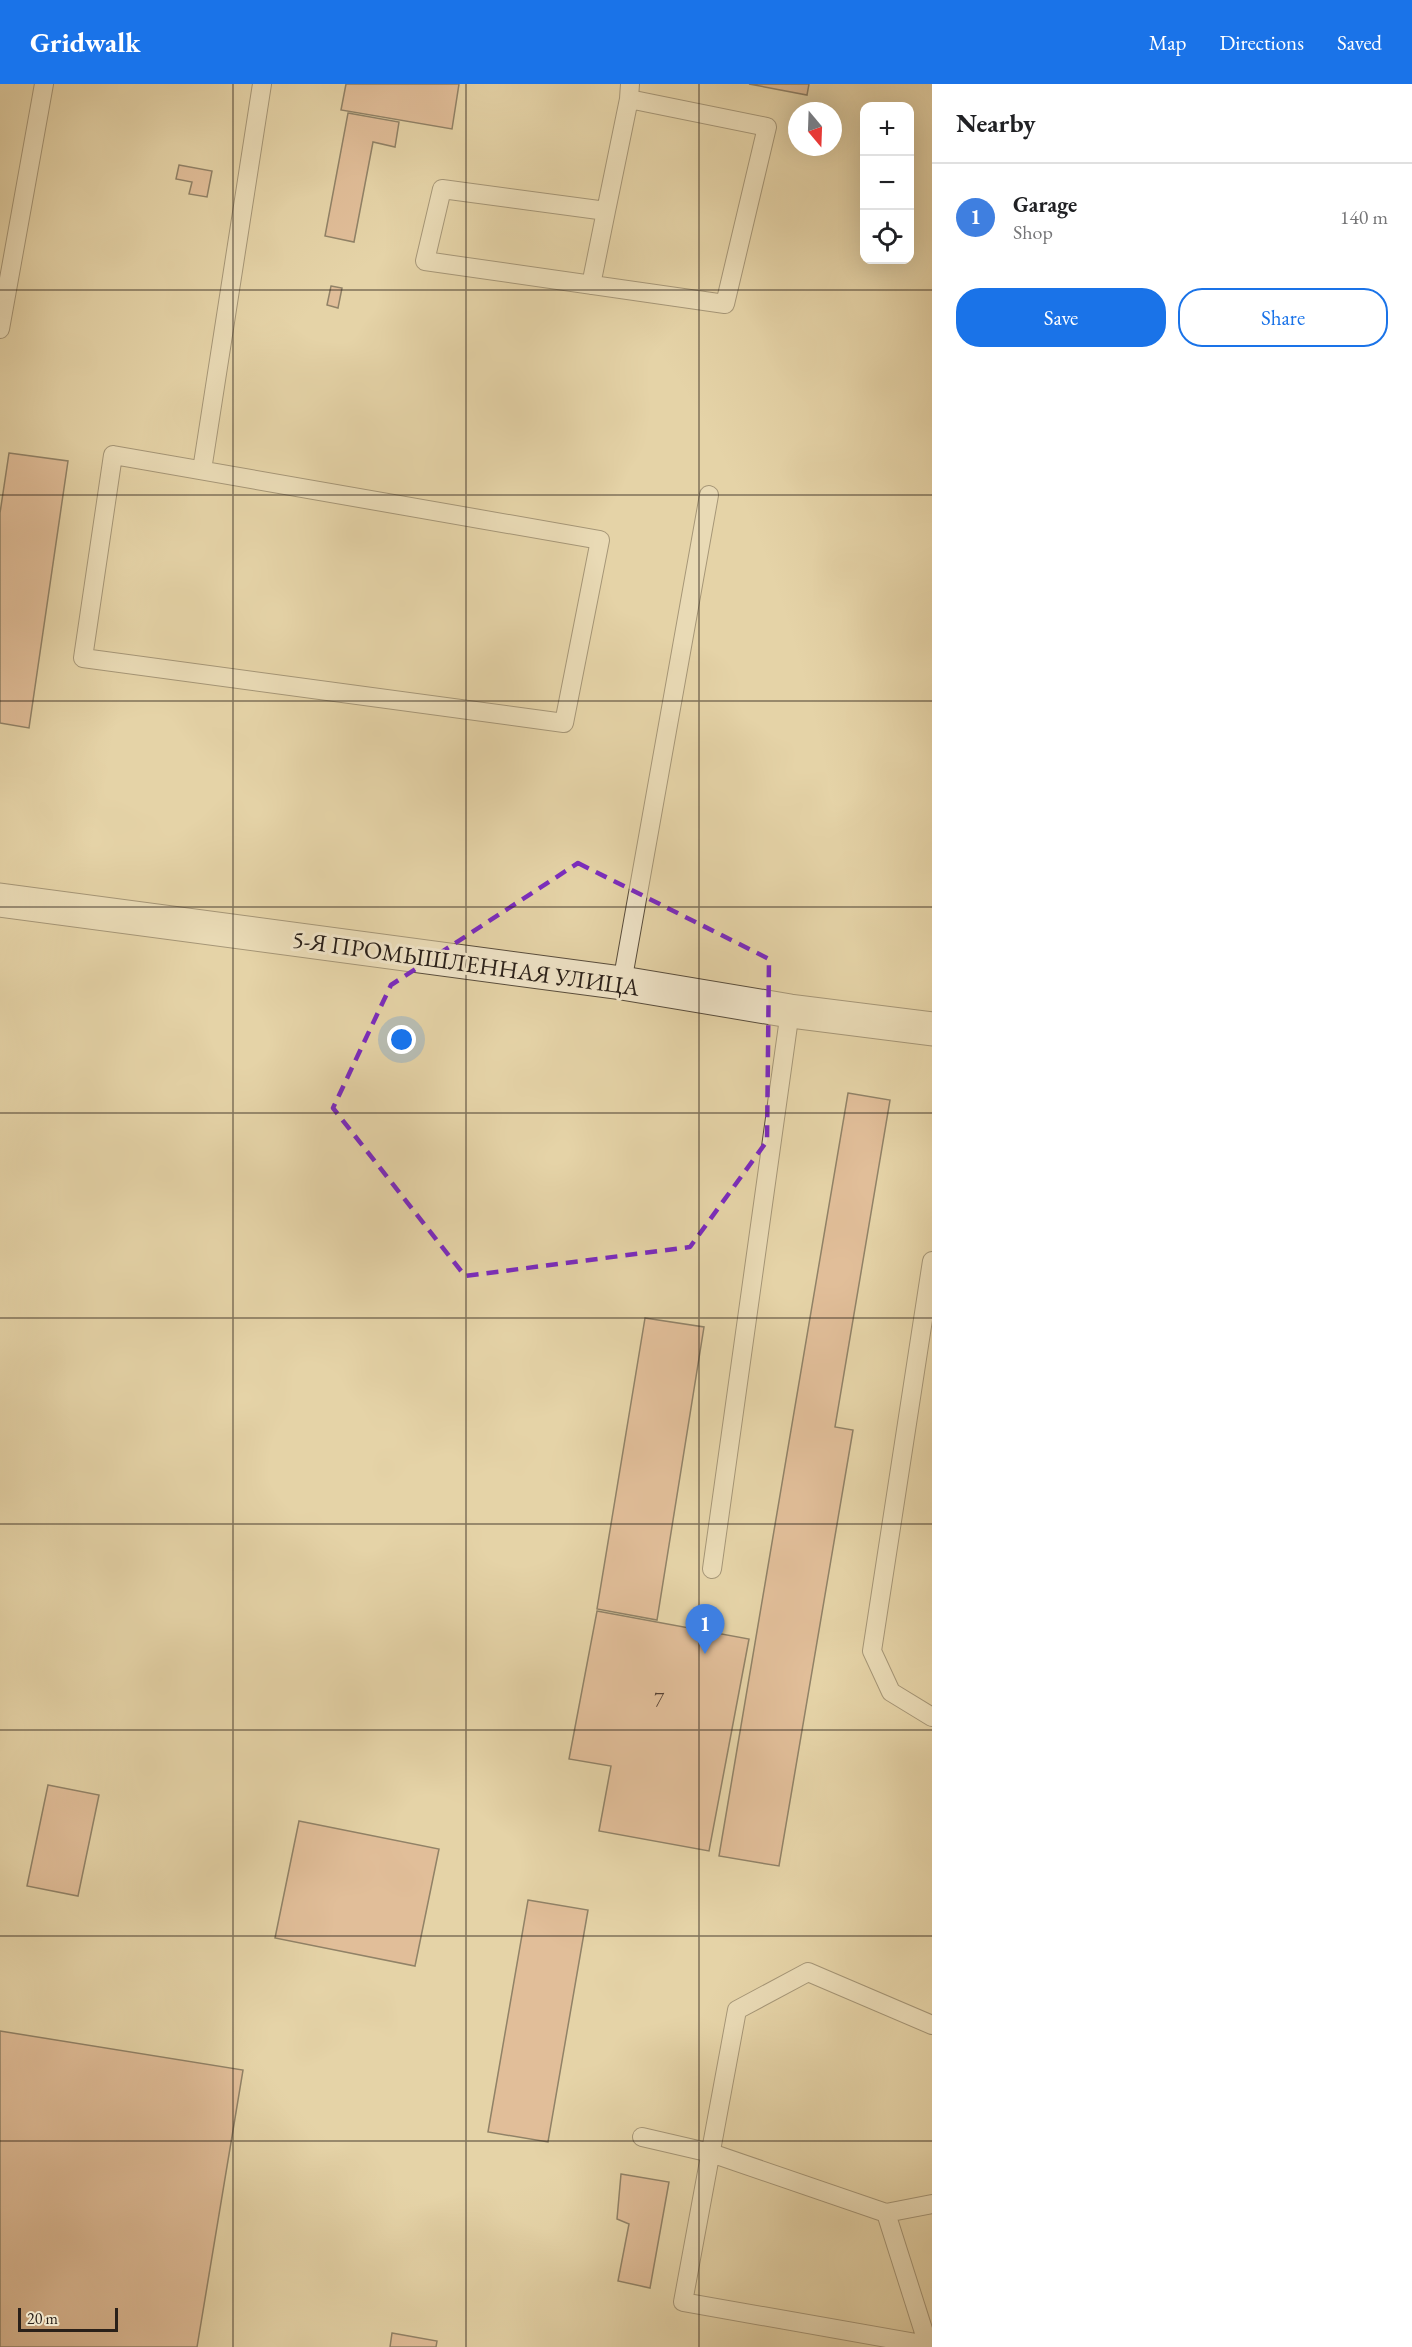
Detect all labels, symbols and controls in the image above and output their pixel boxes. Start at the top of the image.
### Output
text: Gridwalk [30,24,141,60]
text: Map [1149,29,1186,56]
text: Directions [1219,29,1304,56]
text: Saved [1337,29,1382,56]
north arrow [788,102,842,156]
map controls [860,102,914,264]
button: + [860,102,914,156]
text: Nearby [956,106,1036,140]
button: − [860,156,914,210]
text: Garage [1013,190,1077,219]
text: 1 [970,204,981,230]
text: 140 m [1340,204,1388,230]
button: locate [860,210,914,264]
text: Shop [1013,219,1053,245]
button: Save [956,288,1166,347]
button: Share [1178,288,1388,347]
street label: 5-Я ПРОМЫШЛЕННАЯ УЛИЦА [291,923,642,1003]
your location [387,1025,416,1054]
pin: 1 [686,1604,724,1654]
house number: 7 [654,1686,665,1713]
scale bar [18,2305,118,2332]
text: 20 m [27,2308,58,2329]

